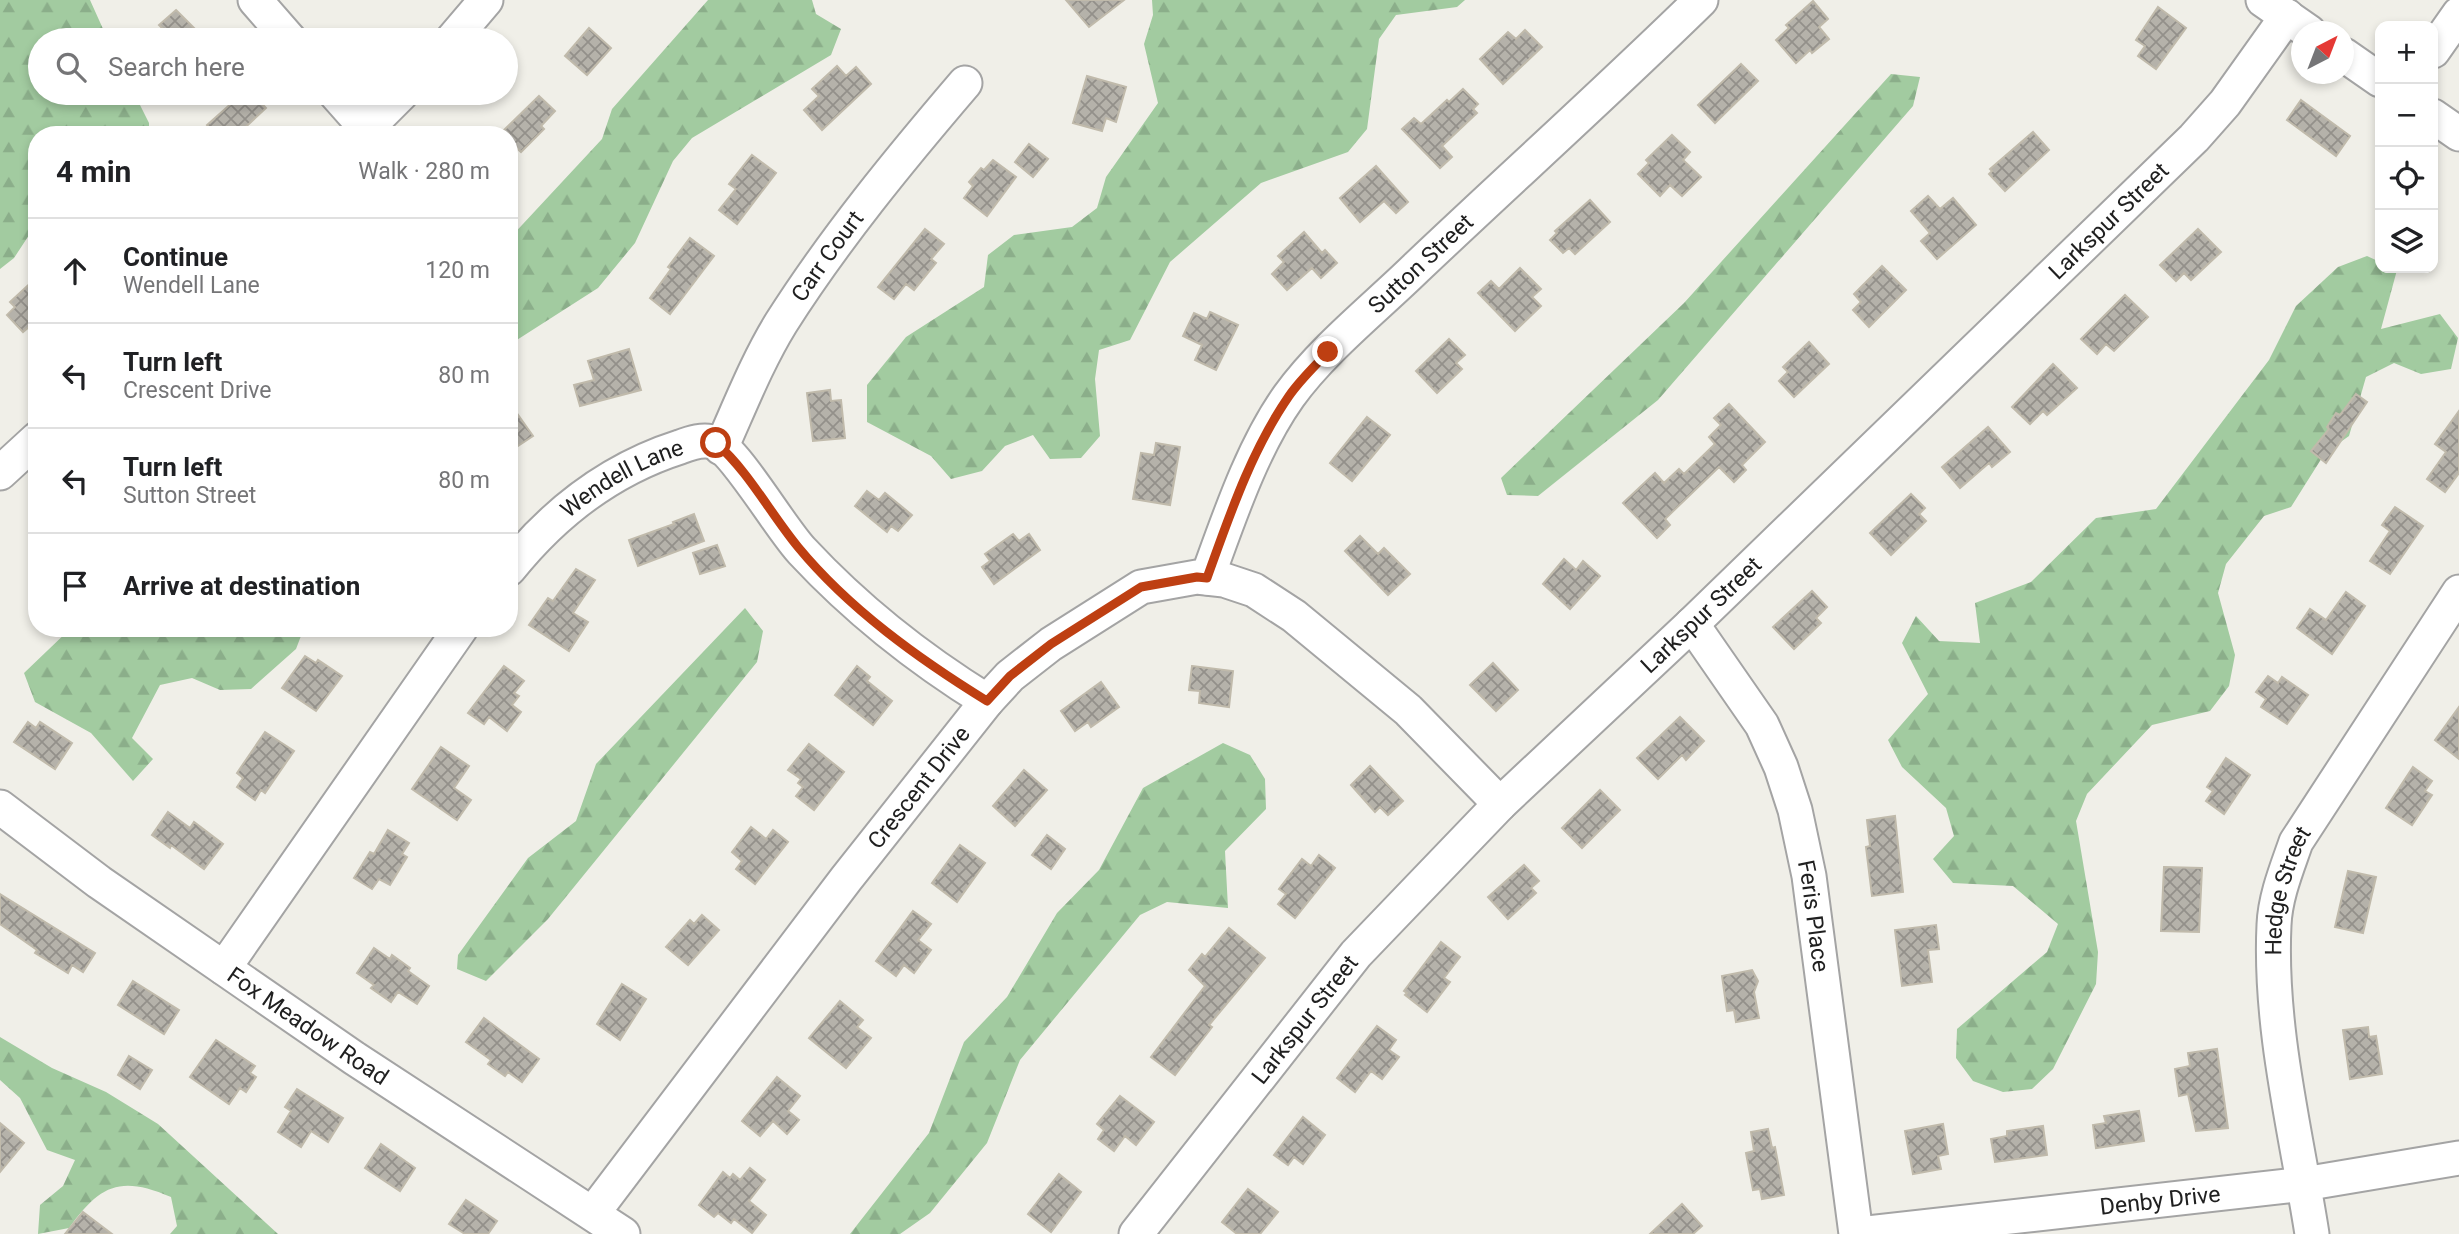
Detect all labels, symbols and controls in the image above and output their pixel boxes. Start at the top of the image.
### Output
north arrow [2291,21,2354,84]
map controls [2375,21,2438,273]
button: + [2375,21,2438,84]
search box [28,28,518,105]
icon: search [52,48,90,86]
text: Search here [108,52,245,82]
button: − [2375,84,2438,147]
button: locate [2375,147,2438,210]
text: 4 min [56,154,131,189]
street label: Larkspur Street [2043,157,2174,285]
text: Walk · 280 m [358,158,490,185]
street label: Carr Court [786,206,869,307]
street label: Sutton Street [1363,209,1479,319]
button: layers [2375,210,2438,273]
text: Continue [123,242,228,272]
icon: ahead [56,252,94,290]
text: 120 m [425,257,490,284]
text: Wendell Lane [123,272,260,299]
route end [1312,336,1343,367]
text: Turn left [123,347,222,377]
icon: left [56,357,94,395]
text: 80 m [438,362,490,389]
text: Crescent Drive [123,377,271,404]
route start [700,427,731,458]
street label: Wendell Lane [555,434,687,523]
text: Turn left [123,452,222,482]
icon: left [56,462,94,500]
text: 80 m [438,467,490,494]
text: Sutton Street [123,482,256,509]
street label: Larkspur Street [1636,551,1767,679]
icon: arrive [56,567,94,605]
text: Arrive at destination [123,571,360,601]
street label: Crescent Drive [862,721,976,854]
street label: Hedge Street [2260,821,2317,956]
street label: Feris Place [1792,858,1834,974]
street label: Larkspur Street [1246,950,1364,1089]
street label: Fox Meadow Road [222,962,393,1091]
street label: Denby Drive [2098,1180,2222,1221]

